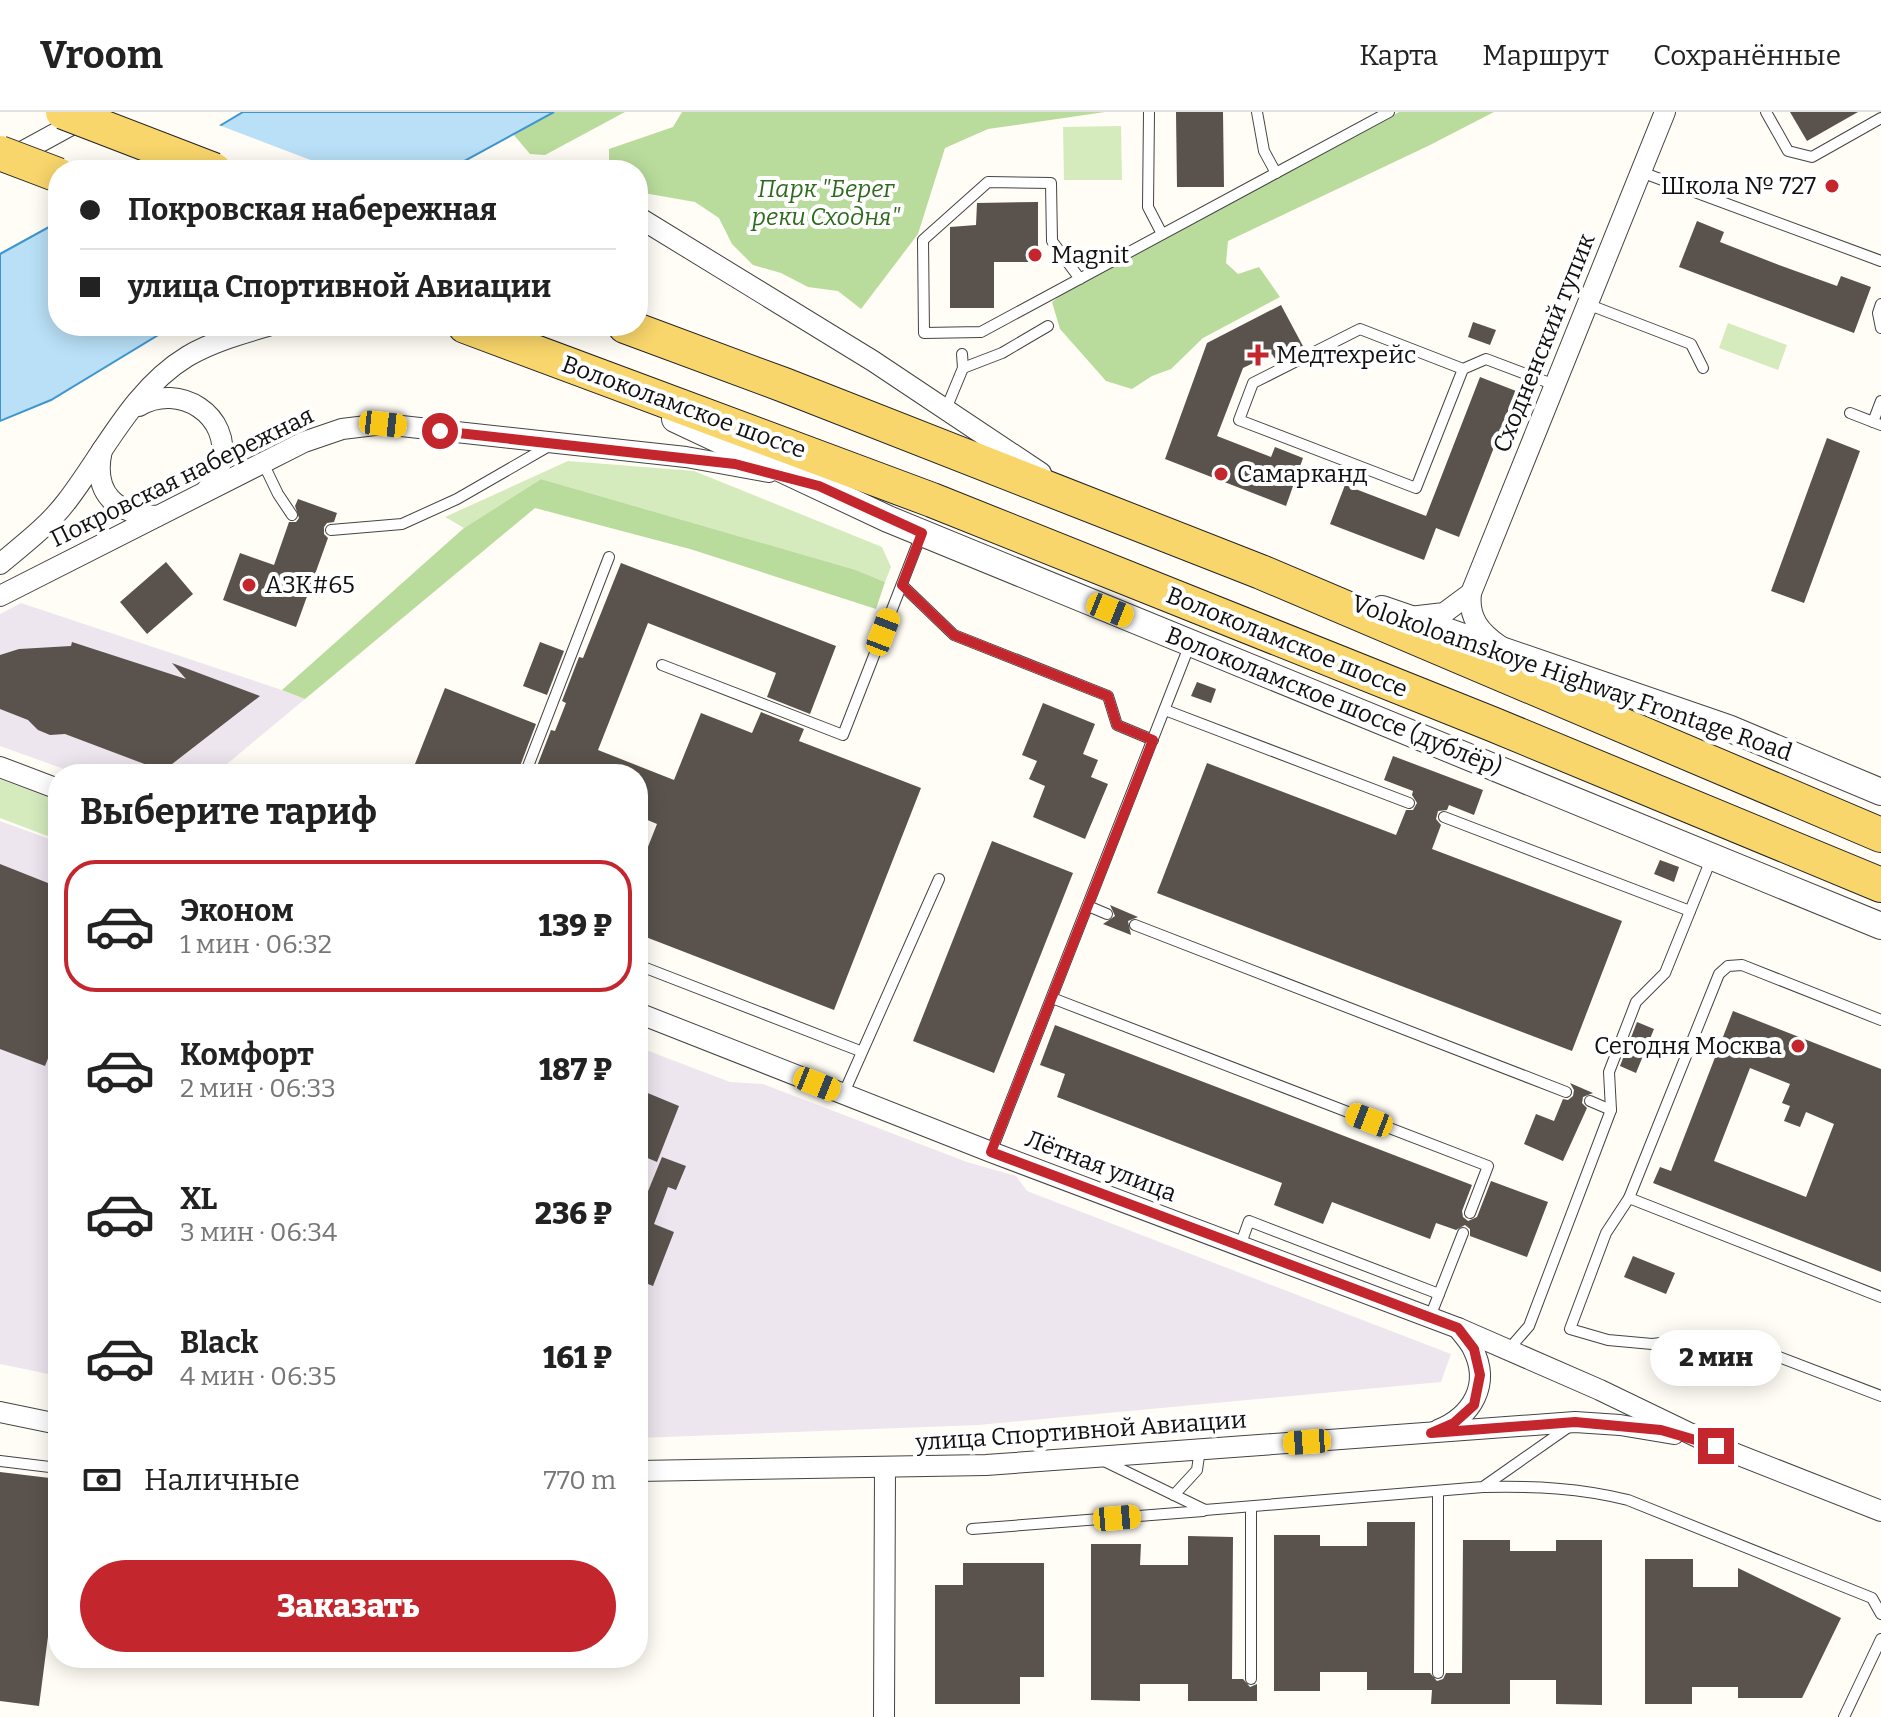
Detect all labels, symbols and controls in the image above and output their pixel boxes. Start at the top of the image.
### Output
text: Vroom [40,32,163,78]
text: Карта [1359,39,1438,72]
text: Маршрут [1482,39,1609,72]
text: Сохранённые [1653,39,1841,72]
place label: Школа № 727 [1661,172,1816,200]
park label: Парк "Берег реки Сходня" [750,175,901,231]
marker: Школа № 727 [1823,177,1841,195]
text: Покровская набережная [128,192,497,228]
street label: Сходненский тупик [1487,230,1601,456]
place label: Magnit [1051,241,1130,269]
marker: Magnit [1026,246,1044,264]
text: улица Спортивной Авиации [128,269,551,305]
place label: Медтехрейс [1276,341,1416,369]
marker: Медтехрейс [1247,344,1269,366]
street label: Волоколамское шоссе [558,350,810,464]
street label: Покровская набережная [46,401,318,553]
car [358,410,408,438]
route start [422,413,458,449]
place label: Самарканд [1237,460,1368,488]
marker: Самарканд [1212,465,1230,483]
place label: АЗК#65 [265,571,355,599]
marker: АЗК#65 [240,576,258,594]
street label: Волоколамское шоссе [1162,581,1412,703]
street label: Volokoloamskoye Highway Frontage Road [1348,589,1796,767]
car [1083,590,1137,630]
car [863,605,903,659]
street label: Волоколамское шоссе (дублёр) [1162,621,1506,781]
text: Выберите тариф [80,790,377,834]
icon: car [84,890,156,962]
text: Эконом [180,893,294,929]
text: 139 ₽ [539,908,612,944]
text: 1 мин · 06:32 [180,929,332,960]
place label: Сегодня Москва [1594,1032,1782,1060]
icon: car [84,1034,156,1106]
text: Комфорт [180,1037,314,1073]
marker: Сегодня Москва [1789,1037,1807,1055]
text: 187 ₽ [539,1052,612,1088]
car [790,1064,844,1104]
text: 2 мин · 06:33 [180,1073,336,1104]
car [1342,1100,1396,1140]
street label: Лётная улица [1022,1124,1180,1208]
icon: car [84,1178,156,1250]
text: XL [180,1181,217,1217]
text: 236 ₽ [535,1196,612,1232]
text: 3 мин · 06:34 [180,1217,337,1248]
icon: car [84,1322,156,1394]
text: Black [180,1325,258,1361]
callout: 2 мин [1650,1330,1782,1386]
text: 161 ₽ [543,1340,612,1376]
text: 2 мин [1679,1342,1753,1373]
text: 4 мин · 06:35 [180,1361,336,1392]
street label: улица Спортивной Авиации [914,1405,1247,1457]
car [1282,1428,1332,1456]
route end [1698,1428,1734,1464]
icon: cash [80,1458,124,1502]
text: Наличные [144,1462,300,1498]
text: 770 m [544,1465,616,1496]
car [1092,1504,1142,1532]
button: Заказать [80,1560,616,1652]

